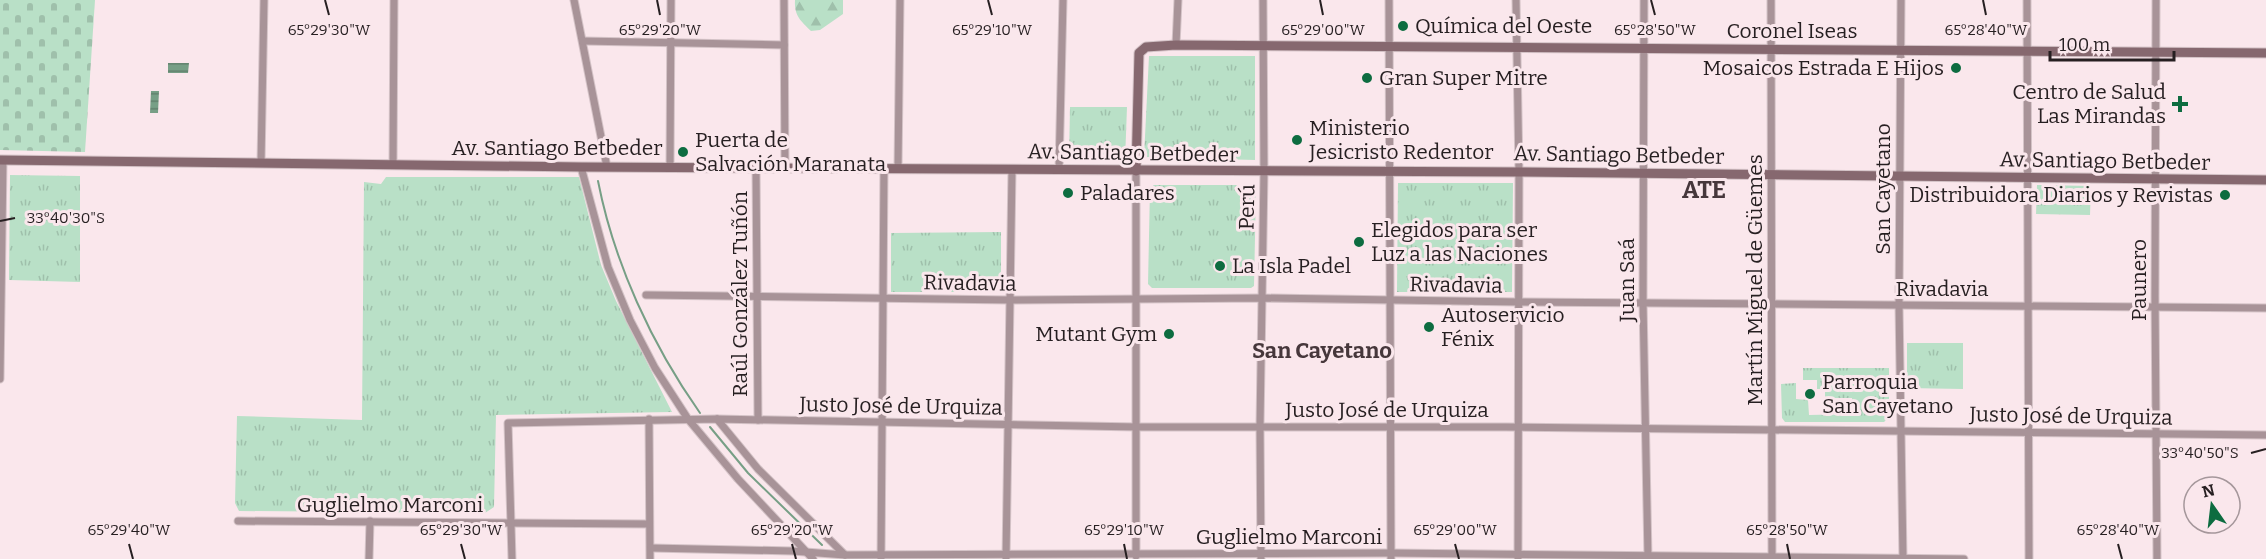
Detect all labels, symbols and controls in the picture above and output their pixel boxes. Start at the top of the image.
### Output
place label: Química del Oeste [1415,13,1592,39]
street label: Coronel Iseas [1726,18,1858,44]
marker: Química del Oeste [1396,19,1410,33]
text: 65°29'30"W [288,21,371,39]
text: 65°29'20"W [619,21,702,39]
text: 65°29'10"W [952,21,1033,39]
text: 65°29'00"W [1281,21,1366,39]
text: 65°28'50"W [1614,21,1697,39]
text: 65°28'40"W [1945,21,2028,39]
scale bar [2050,24,2174,62]
text: 100 m [2059,34,2110,56]
place label: Mosaicos Estrada E Hijos [1703,55,1944,81]
marker: Mosaicos Estrada E Hijos [1949,61,1963,75]
place label: Gran Super Mitre [1379,65,1548,91]
marker: Gran Super Mitre [1360,71,1374,85]
place label: Centro de Salud Las Mirandas [2012,79,2166,129]
marker: Centro de Salud Las Mirandas [2171,95,2189,113]
place label: Ministerio Jesicristo Redentor [1308,115,1494,165]
street label: San Cayetano [1870,123,1896,255]
place label: Puerta de Salvación Maranata [695,127,887,177]
marker: Ministerio Jesicristo Redentor [1290,133,1304,147]
street label: Av. Santiago Betbeder [452,135,662,161]
street label: Av. Santiago Betbeder [1027,138,1239,168]
street label: Av. Santiago Betbeder [1513,140,1725,170]
marker: Puerta de Salvación Maranata [676,145,690,159]
street label: Av. Santiago Betbeder [1999,146,2211,176]
street label: Martín Miguel de Güemes [1742,154,1768,406]
district label: ATE [1682,176,1726,204]
place label: Paladares [1080,180,1175,206]
place label: Distribuidora Diarios y Revistas [1909,182,2213,208]
street label: Perú [1234,184,1260,230]
marker: Paladares [1061,186,1075,200]
marker: Distribuidora Diarios y Revistas [2218,188,2232,202]
street label: Raúl González Tuñón [727,191,753,397]
text: 33°40'30"S [27,209,105,227]
place label: Elegidos para ser Luz a las Naciones [1371,217,1548,267]
marker: Elegidos para ser Luz a las Naciones [1352,235,1366,249]
street label: Juan Saá [1614,238,1640,323]
street label: Paunero [2126,239,2152,321]
place label: La Isla Padel [1232,253,1351,279]
marker: La Isla Padel [1213,259,1227,273]
street label: Rivadavia [923,269,1017,297]
street label: Rivadavia [1409,271,1503,299]
street label: Rivadavia [1895,276,1989,302]
place label: Autoservicio Fénix [1441,302,1565,352]
marker: Autoservicio Fénix [1422,320,1436,334]
place label: Mutant Gym [1035,321,1157,347]
marker: Mutant Gym [1162,327,1176,341]
district label: San Cayetano [1252,337,1392,364]
place label: Parroquia San Cayetano [1822,369,1953,419]
marker: Parroquia San Cayetano [1803,387,1817,401]
street label: Justo José de Urquiza [798,391,1003,421]
street label: Justo José de Urquiza [1284,397,1489,423]
street label: Justo José de Urquiza [1968,401,2173,431]
text: 33°40'50"S [2161,444,2239,462]
north arrow [2182,475,2242,535]
text: N [2200,480,2217,502]
street label: Guglielmo Marconi [297,492,483,518]
text: 65°29'40"W [88,521,171,539]
text: 65°29'30"W [420,521,503,539]
text: 65°29'20"W [751,521,834,539]
text: 65°29'10"W [1084,521,1165,539]
text: 65°29'00"W [1413,521,1498,539]
text: 65°28'50"W [1746,521,1829,539]
text: 65°28'40"W [2077,521,2160,539]
street label: Guglielmo Marconi [1196,524,1382,550]

